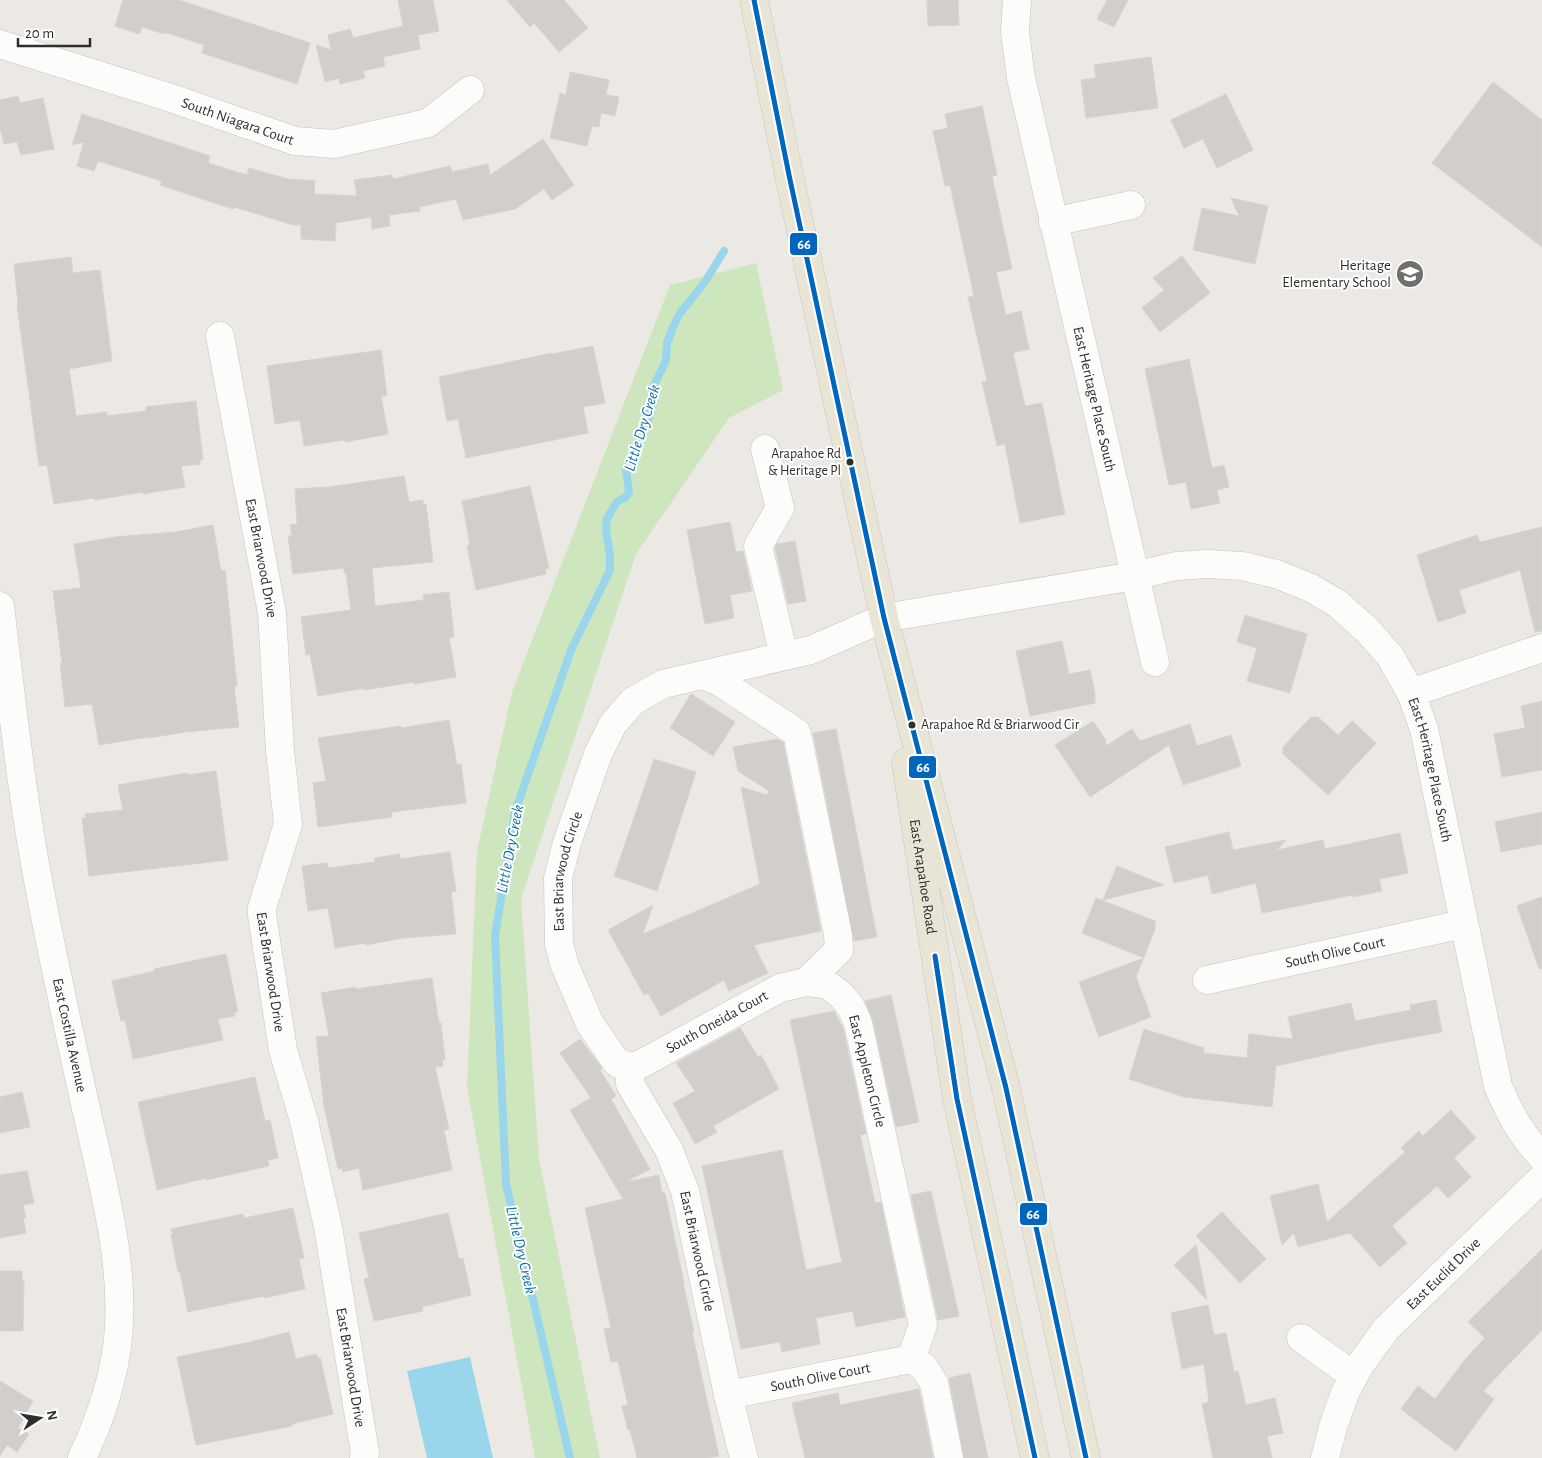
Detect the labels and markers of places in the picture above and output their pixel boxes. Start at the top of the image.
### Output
place label: Heritage Elementary School [1282,258,1391,290]
school or university icon: Heritage Elementary School [1395,259,1425,289]
place label: Arapahoe Rd & Heritage Pl [768,447,841,478]
marker: Arapahoe Rd & Heritage Pl [845,457,855,467]
place label: Arapahoe Rd & Briarwood Cir [921,718,1080,732]
marker: Arapahoe Rd & Briarwood Cir [907,720,917,730]

